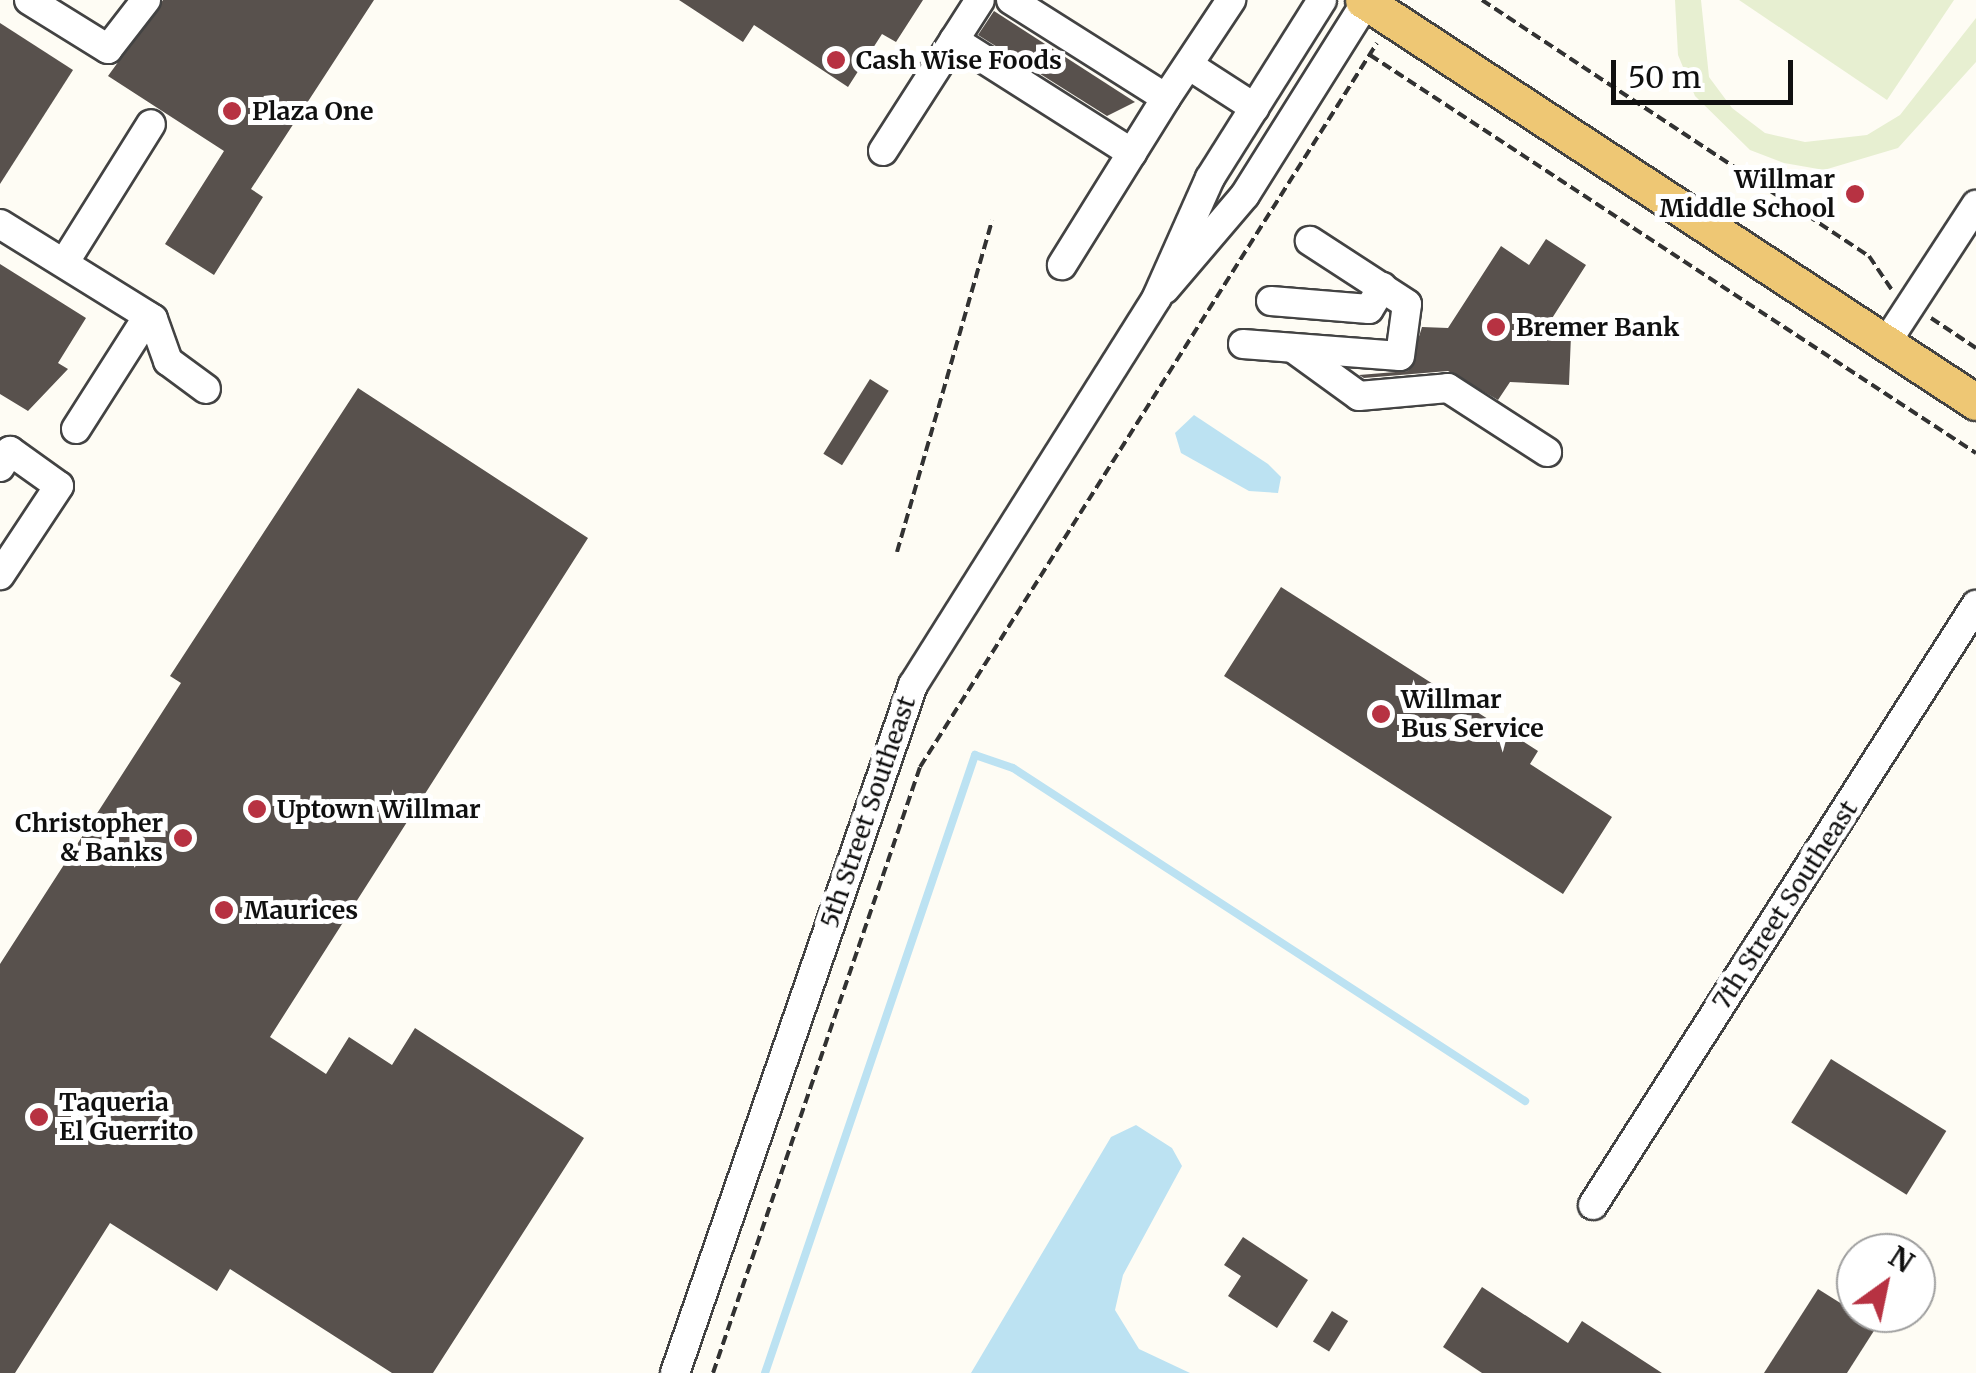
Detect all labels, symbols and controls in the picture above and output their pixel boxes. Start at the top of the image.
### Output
scale bar [1616,40,1798,102]
place label: Cash Wise Foods [856,45,1062,75]
marker: Cash Wise Foods [825,49,847,71]
text: 50 m [1628,58,1701,96]
place label: Plaza One [252,96,373,126]
marker: Plaza One [221,100,243,122]
place label: Willmar Middle School [1660,165,1835,224]
marker: Willmar Middle School [1844,183,1866,205]
place label: Bremer Bank [1516,312,1679,342]
marker: Bremer Bank [1485,316,1507,338]
place label: Willmar Bus Service [1401,685,1544,744]
street label: 5th Street Southeast [814,692,922,932]
marker: Willmar Bus Service [1370,703,1392,725]
place label: Uptown Willmar [277,794,481,824]
street label: 7th Street Southeast [1706,795,1864,1015]
marker: Uptown Willmar [246,798,268,820]
place label: Christopher & Banks [15,809,163,868]
marker: Christopher & Banks [172,827,194,849]
place label: Maurices [244,895,358,925]
marker: Maurices [213,899,235,921]
place label: Taqueria El Guerrito [59,1088,193,1147]
marker: Taqueria El Guerrito [28,1106,50,1128]
north arrow [1836,1233,1936,1333]
text: N [1882,1238,1920,1281]

